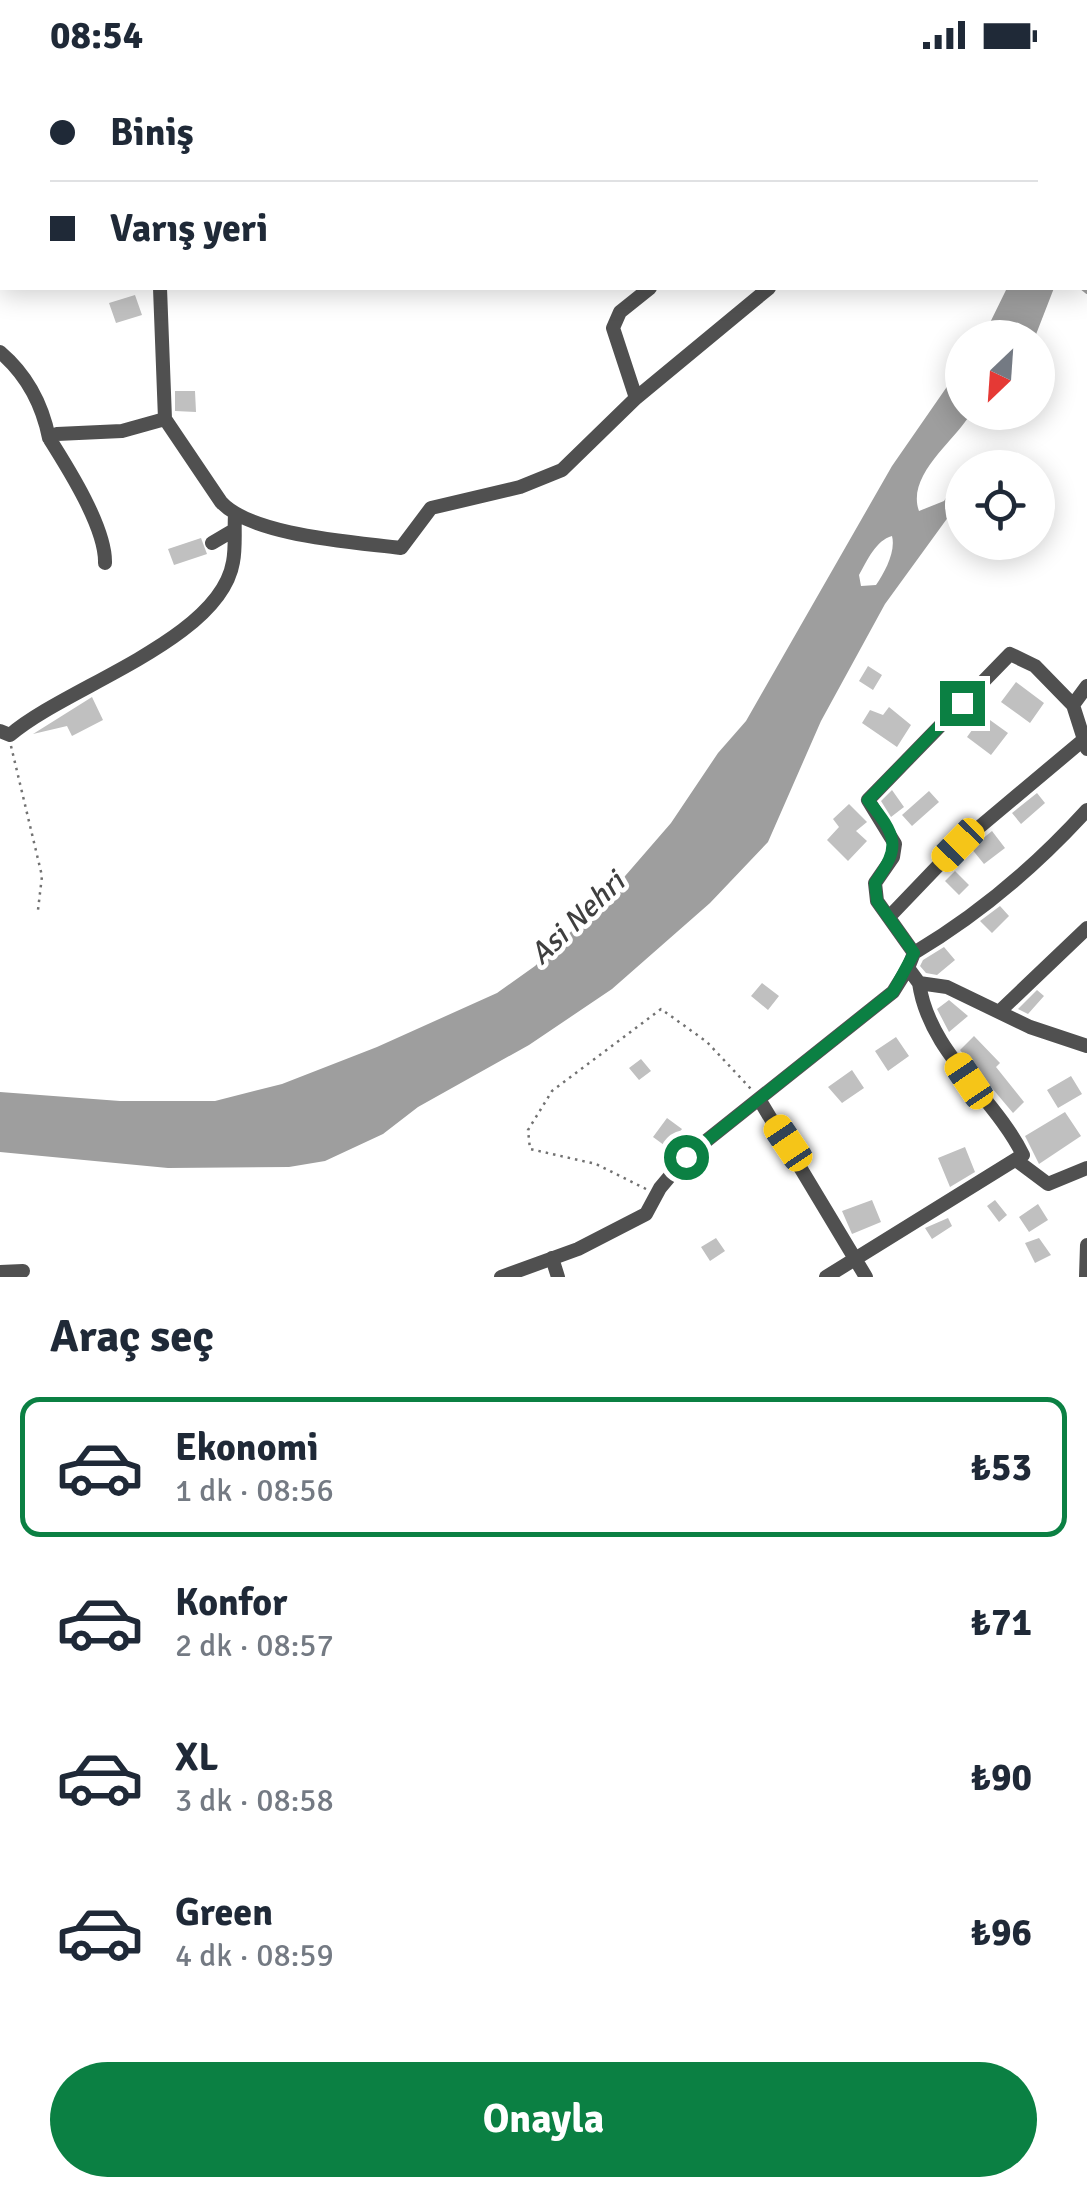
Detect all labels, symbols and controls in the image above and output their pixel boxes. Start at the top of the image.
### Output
text: 08:54 [50,12,143,59]
text: Biniş [110,109,194,156]
text: Varış yeri [110,205,268,252]
north arrow [945,320,1055,430]
map controls [945,320,1055,560]
button: locate [945,450,1055,560]
route end [940,681,985,726]
car [926,813,990,877]
water label: Asi Nehri [522,862,635,973]
car [940,1048,998,1114]
car [759,1110,817,1176]
route start [664,1135,709,1180]
text: Araç seç [50,1309,214,1364]
icon: car [55,1422,145,1512]
text: Ekonomi [175,1424,319,1471]
text: ₺53 [970,1444,1032,1491]
text: 1 dk · 08:56 [175,1471,334,1510]
icon: car [55,1577,145,1667]
text: Konfor [175,1579,287,1626]
text: ₺71 [970,1599,1032,1646]
text: 2 dk · 08:57 [175,1626,334,1665]
icon: car [55,1732,145,1822]
text: XL [175,1734,218,1781]
text: ₺90 [970,1754,1032,1801]
text: 3 dk · 08:58 [175,1781,334,1820]
icon: car [55,1887,145,1977]
text: Green [175,1889,273,1936]
text: ₺96 [970,1909,1032,1956]
text: 4 dk · 08:59 [175,1936,334,1975]
button: Onayla [50,2062,1037,2177]

